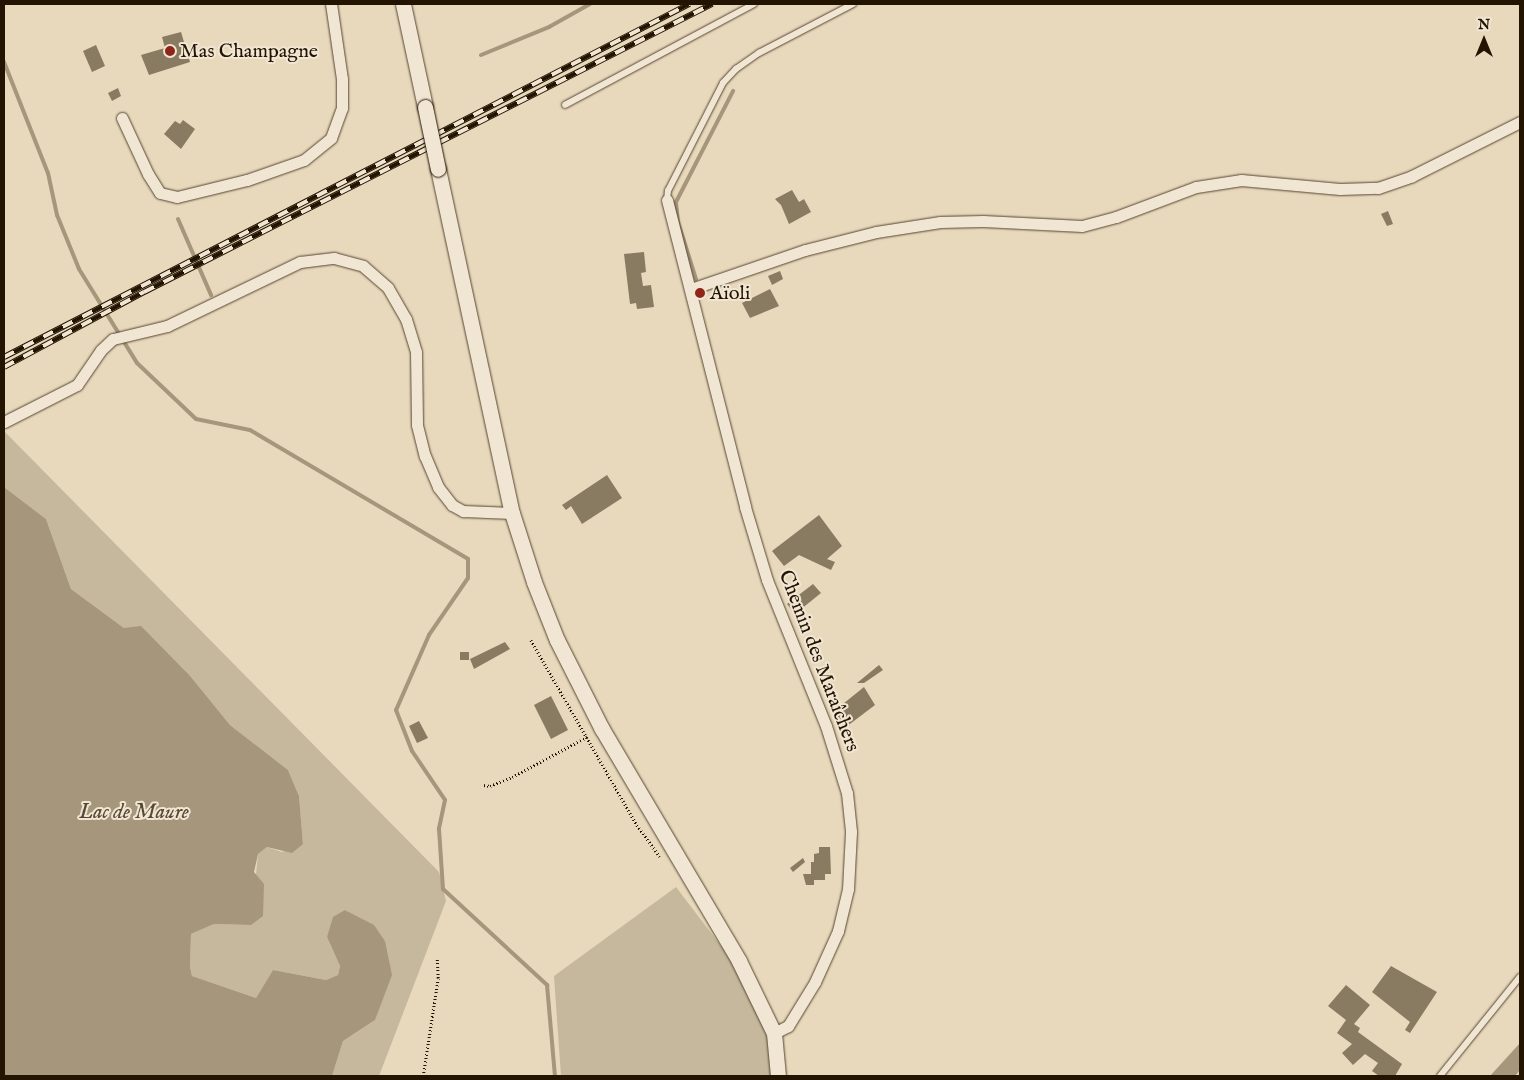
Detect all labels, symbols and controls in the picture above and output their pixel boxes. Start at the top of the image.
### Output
north arrow [1459,15,1509,65]
text: N [1478,16,1490,34]
place label: Mas Champagne [180,39,318,63]
marker: Mas Champagne [164,45,176,57]
place label: Aïoli [710,281,750,305]
marker: Aïoli [694,287,706,299]
street label: Chemin des Maraîchers [773,567,865,755]
water label: Lac de Maure [79,800,189,826]

